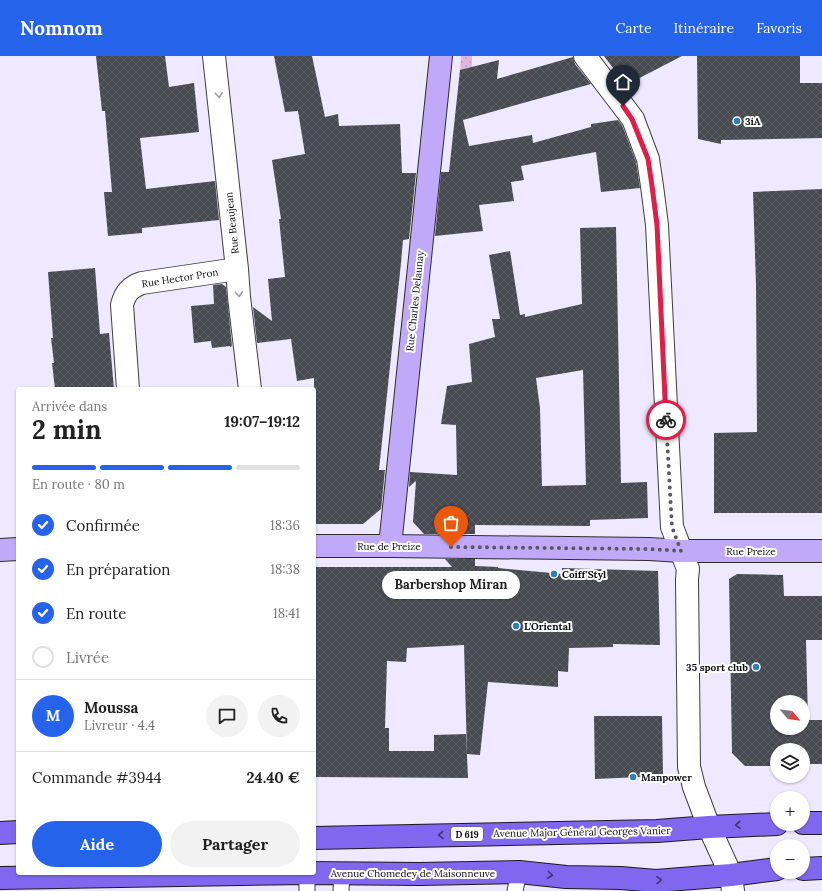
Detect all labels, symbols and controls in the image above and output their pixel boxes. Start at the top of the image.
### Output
text: Nomnom [20,16,103,40]
text: Carte [615,19,652,37]
text: Itinéraire [674,19,734,37]
text: Favoris [756,19,802,37]
pin [606,65,640,106]
icon: home [612,71,634,93]
one-way arrow [214,92,223,98]
place label: 3iA [745,115,761,128]
marker: 3iA [732,116,742,126]
street label: Rue Beaujean [222,191,242,255]
street label: Rue Charles Delaunay [403,249,427,352]
street label: Rue Hector Pron [141,266,219,290]
one-way arrow [234,291,243,297]
text: Arrivée dans [32,398,107,415]
courier [646,400,686,440]
icon: bike [655,409,677,431]
text: 19:07–19:12 [224,412,300,431]
text: 2 min [32,413,102,446]
text: En route · 80 m [32,476,125,493]
pin [434,506,468,547]
icon: bag [440,512,462,534]
icon: check [32,514,54,536]
text: Confirmée [66,516,140,535]
text: 18:36 [270,517,300,534]
street label: Rue de Preize [357,540,421,553]
street label: Rue Preize [726,545,776,558]
icon: check [32,558,54,580]
text: En préparation [66,560,170,579]
text: 18:38 [270,561,300,578]
place label: Coiff'Styl [562,568,606,581]
marker: Coiff'Styl [549,569,559,579]
callout: Barbershop Miran [382,571,520,599]
text: Barbershop Miran [394,576,508,593]
icon: check [32,602,54,624]
text: En route [66,604,126,623]
text: 18:41 [273,605,300,622]
place label: L'Oriental [524,620,571,633]
marker: L'Oriental [511,621,521,631]
text: Livrée [66,648,109,667]
place label: 35 sport club [686,661,748,674]
marker: 35 sport club [751,662,761,672]
button: chat [206,695,248,737]
button: phone [258,695,300,737]
north arrow [770,695,810,735]
map controls [770,695,810,879]
text: Moussa [84,698,138,717]
text: M [46,706,60,725]
text: Livreur · 4.4 [84,717,155,734]
button: layers [770,743,810,783]
text: Commande #3944 [32,768,162,787]
text: 24.40 € [246,768,300,787]
place label: Manpower [641,771,692,784]
marker: Manpower [628,772,638,782]
button: + [770,791,810,831]
button: Aide [32,821,162,867]
button: Partager [170,821,300,867]
one-way arrow [735,821,741,830]
street label: Avenue Major Général Georges Vanier [492,824,671,840]
road number: D 619 [451,827,483,841]
one-way arrow [438,831,444,839]
button: − [770,839,810,879]
street label: Avenue Chomedey de Maisonneuve [330,867,496,880]
one-way arrow [547,871,553,880]
one-way arrow [656,876,662,885]

